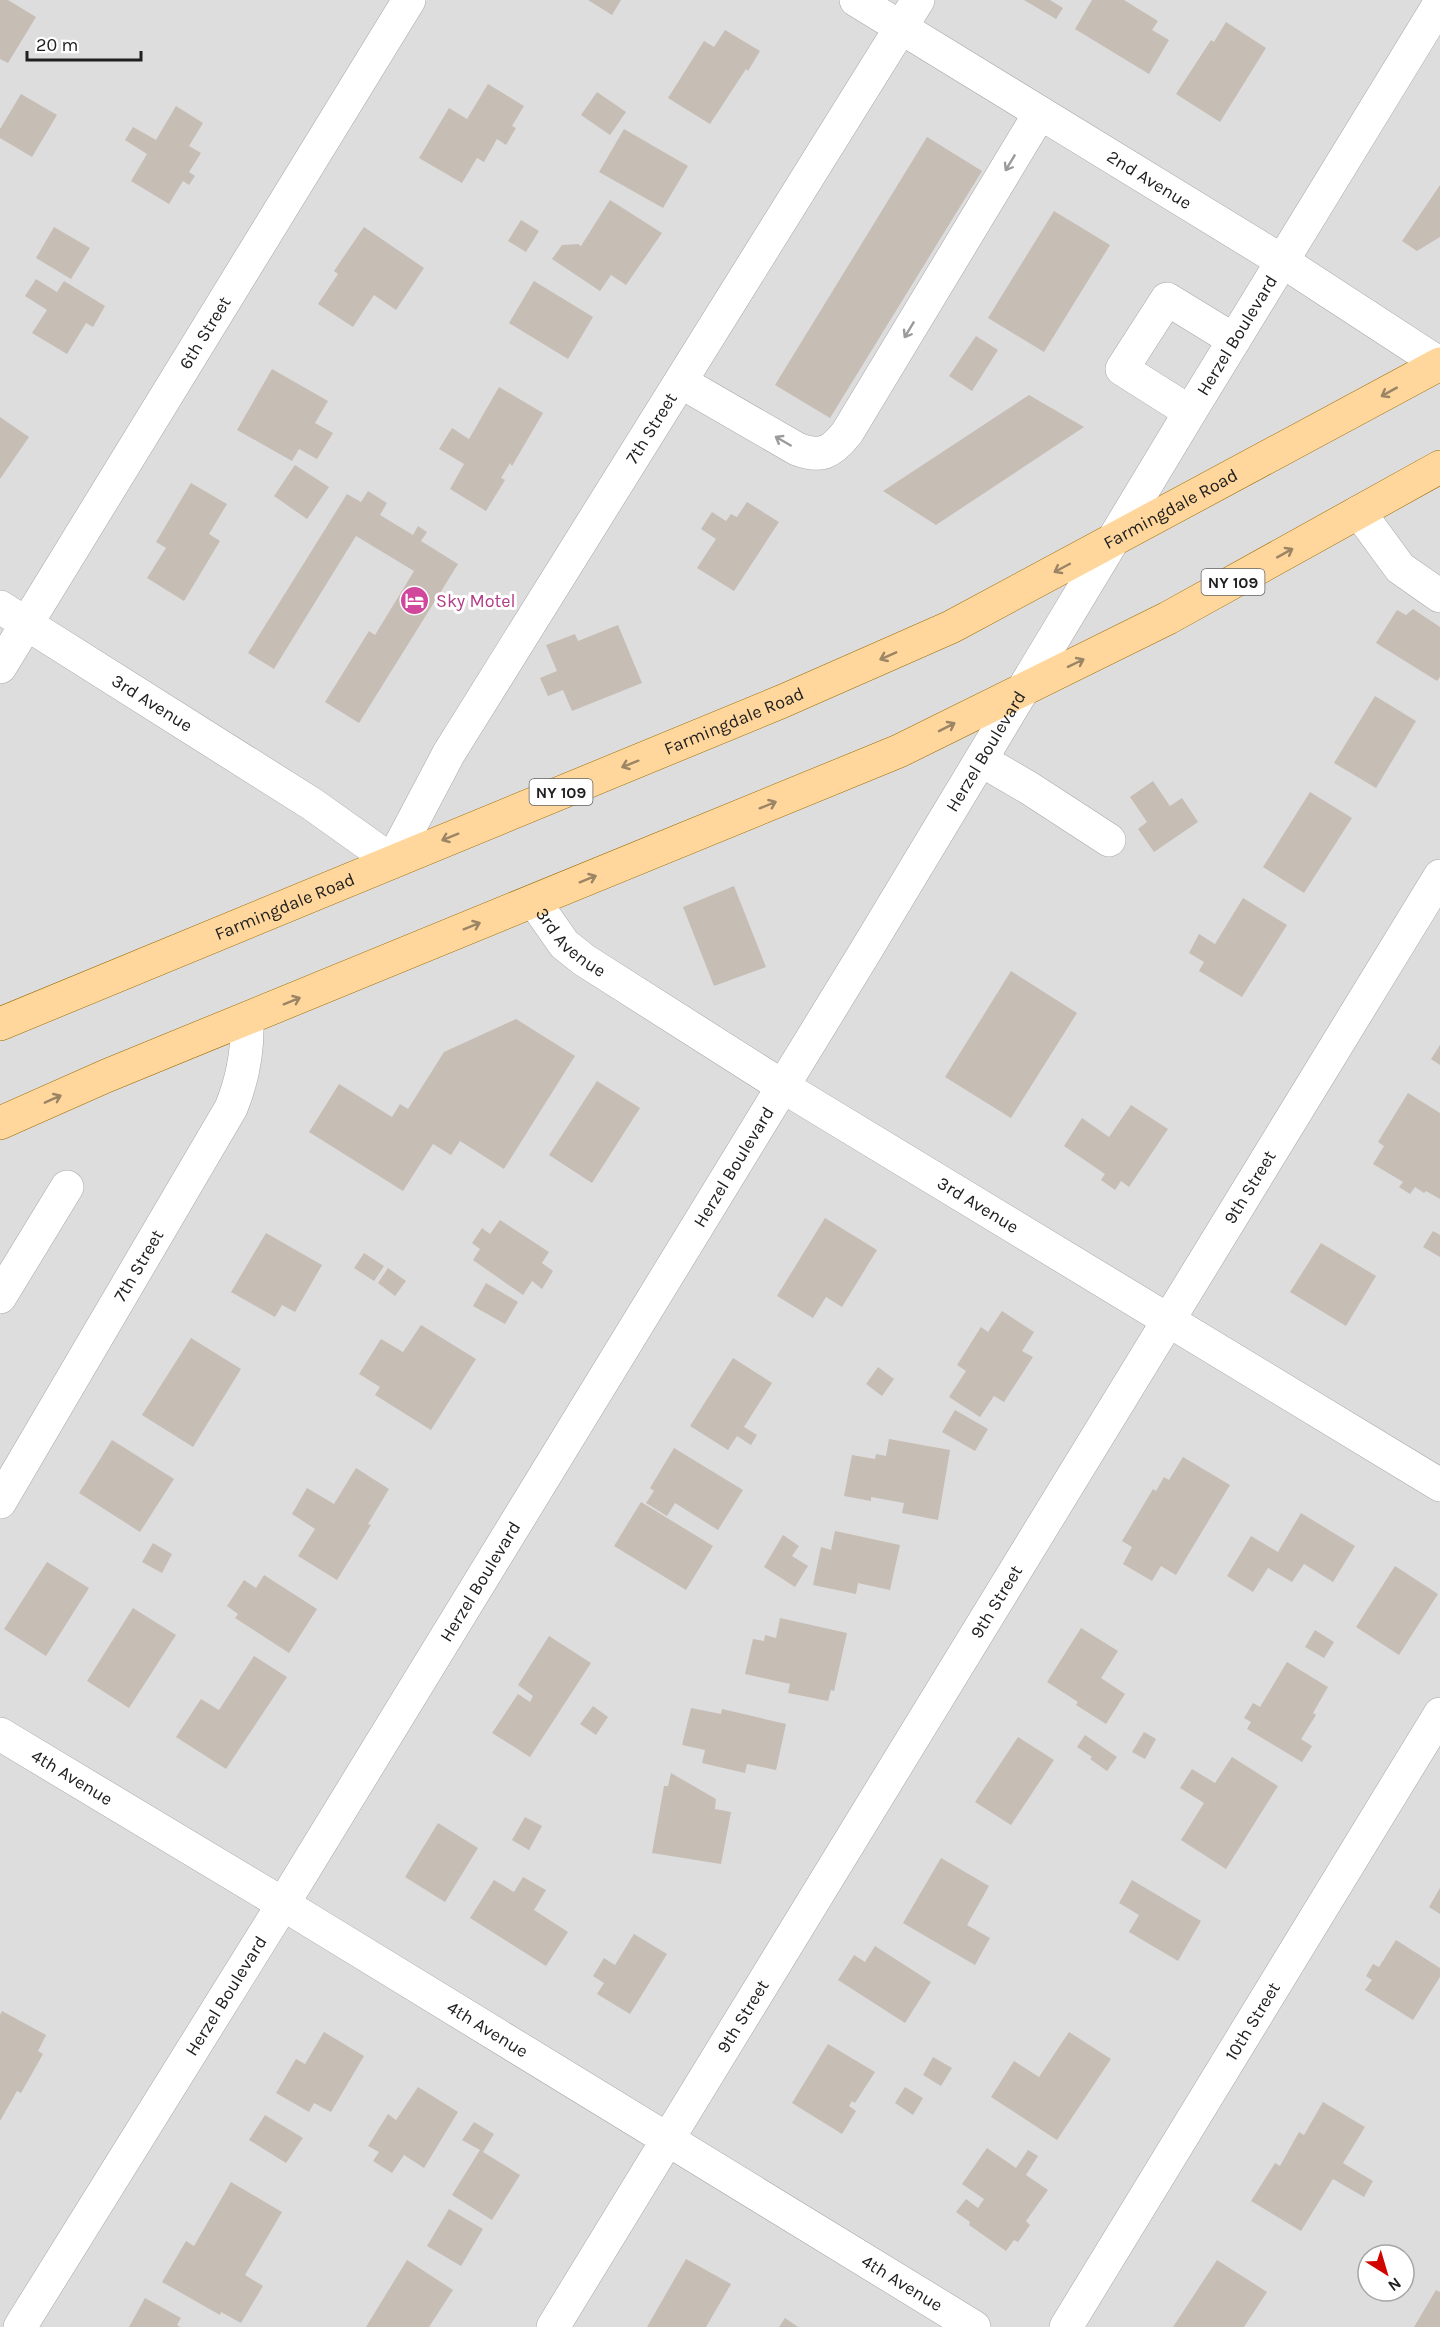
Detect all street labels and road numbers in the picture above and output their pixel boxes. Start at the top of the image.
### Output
street label: 2nd Avenue [1103,145,1196,214]
street label: Herzel Boulevard [1192,271,1282,400]
street label: 6th Street [174,292,236,373]
street label: 7th Street [621,388,682,468]
street label: Farmingdale Road [1100,464,1242,554]
road number: NY 109 [1202,569,1264,595]
street label: 3rd Avenue [108,669,197,737]
street label: Farmingdale Road [661,682,807,760]
street label: Herzel Boulevard [941,687,1031,816]
road number: NY 109 [530,779,592,805]
street label: Farmingdale Road [211,868,358,945]
street label: 3rd Avenue [531,903,610,982]
street label: Herzel Boulevard [688,1103,779,1231]
street label: 9th Street [1219,1146,1281,1228]
street label: 3rd Avenue [933,1172,1023,1238]
street label: 7th Street [109,1225,168,1306]
street label: Herzel Boulevard [435,1517,525,1646]
street label: 9th Street [966,1561,1027,1642]
street label: 4th Avenue [27,1744,117,1810]
street label: Herzel Boulevard [180,1932,272,2060]
street label: 9th Street [712,1976,774,2057]
street label: 10th Street [1220,1978,1285,2065]
street label: 4th Avenue [443,1996,532,2062]
street label: 4th Avenue [857,2250,947,2316]

